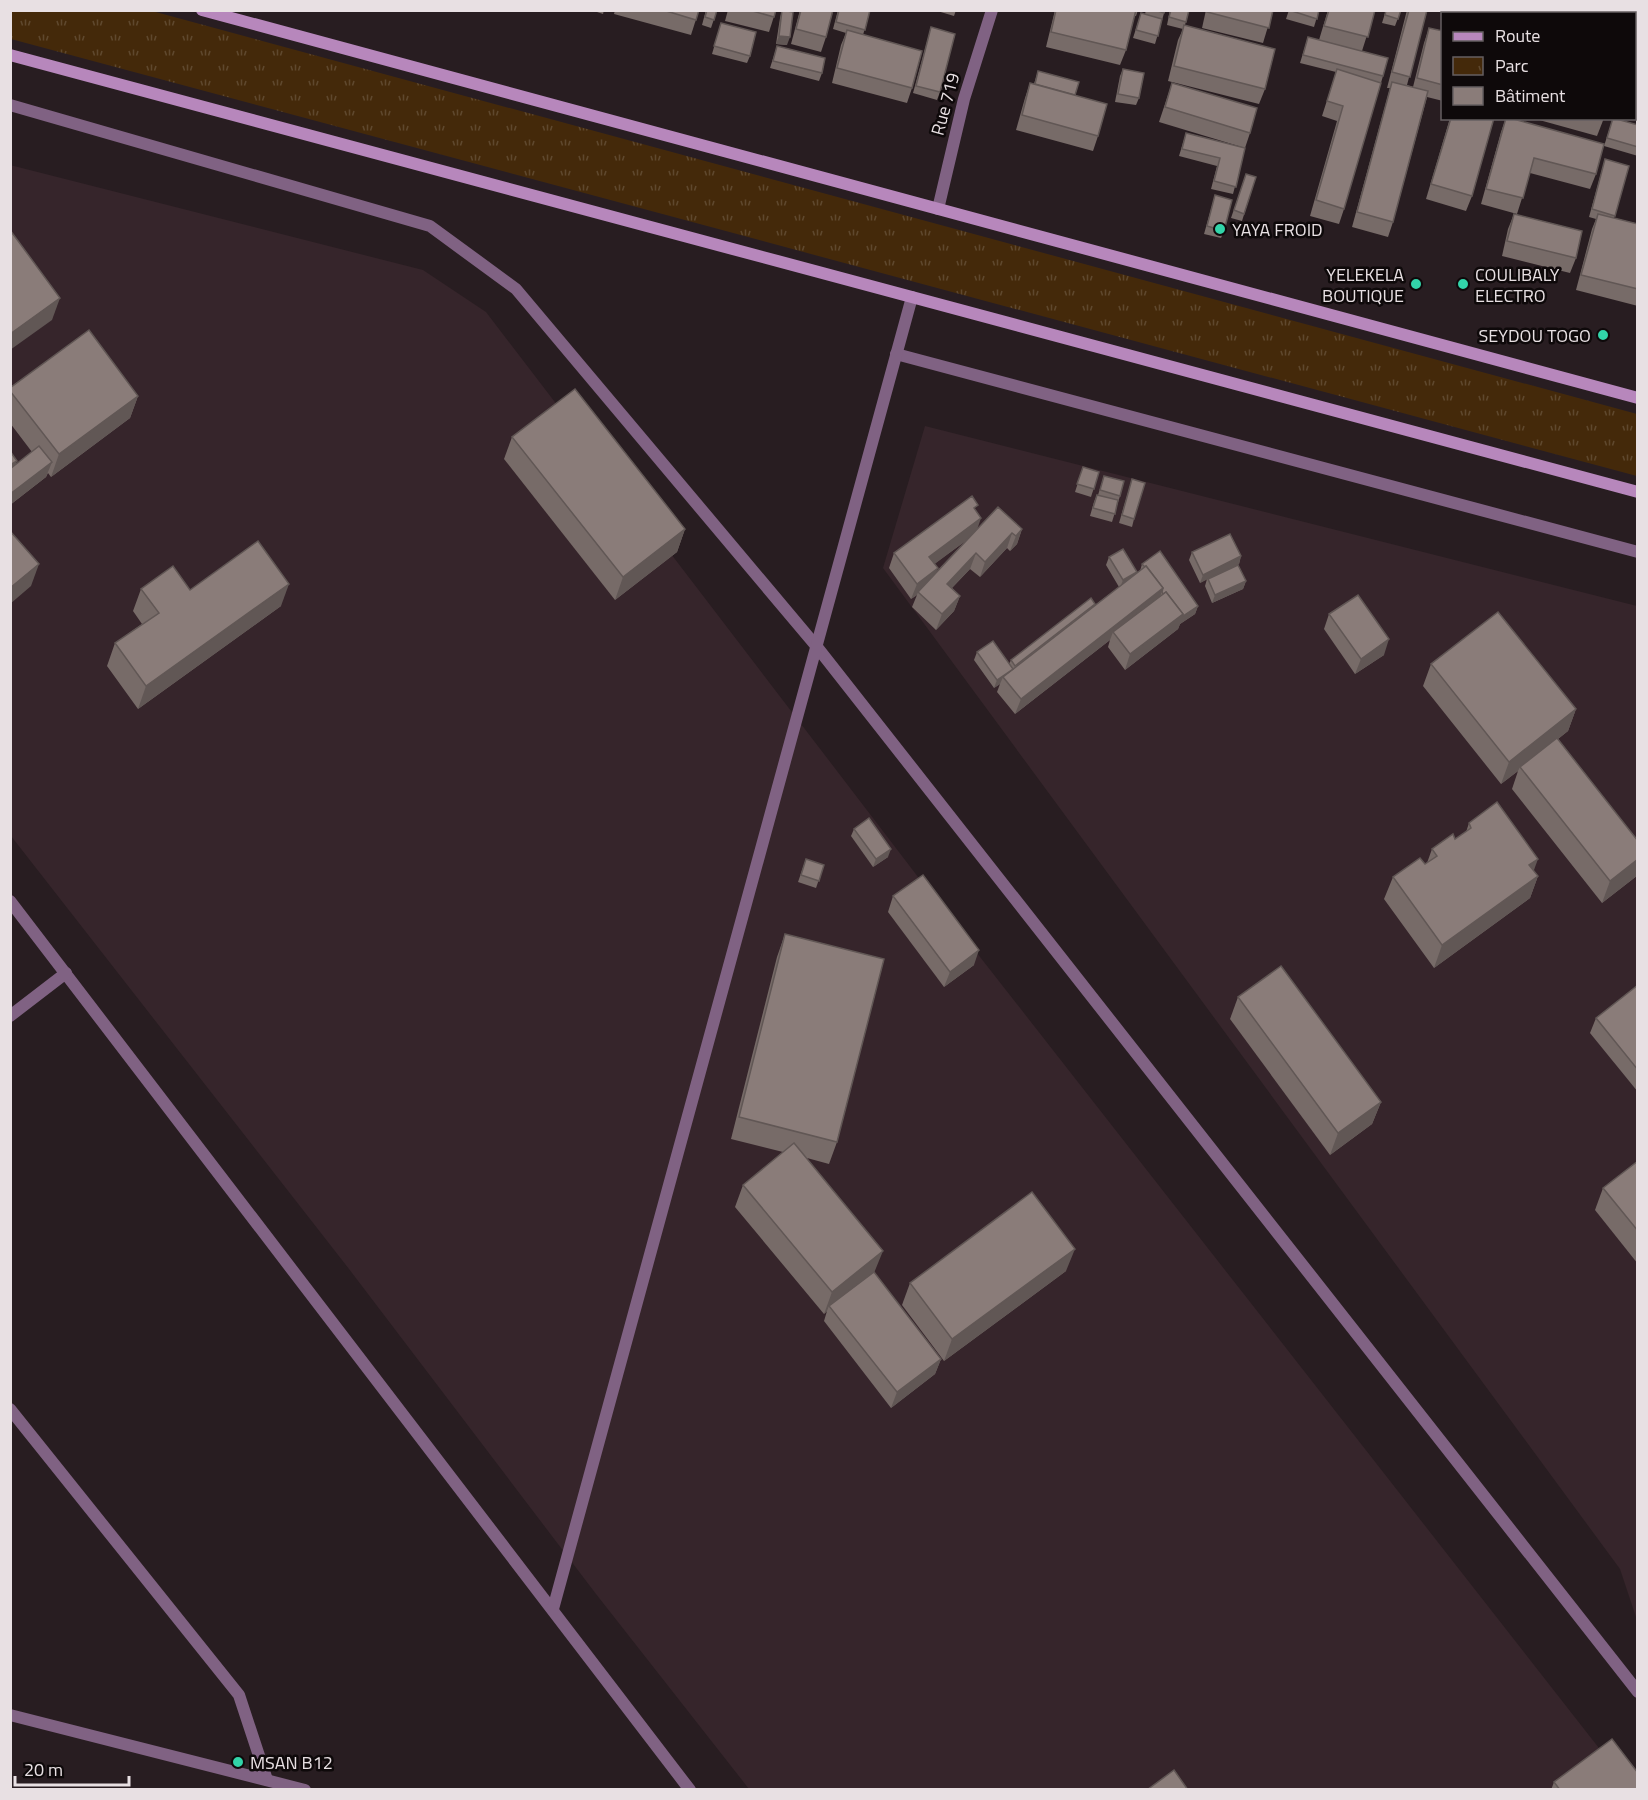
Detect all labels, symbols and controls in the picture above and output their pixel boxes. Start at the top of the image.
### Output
legend [1441,12,1636,120]
text: Route [1495,22,1540,49]
text: Parc [1495,52,1529,79]
street label: Rue 719 [924,70,966,138]
text: Bâtiment [1495,82,1566,109]
place label: YAYA FROID [1232,216,1323,243]
marker: YAYA FROID [1213,222,1227,236]
place label: YELEKELA BOUTIQUE [1322,261,1404,309]
place label: COULIBALY ELECTRO [1475,261,1560,309]
marker: YELEKELA BOUTIQUE [1409,277,1423,291]
marker: COULIBALY ELECTRO [1456,277,1470,291]
place label: SEYDOU TOGO [1479,322,1591,349]
marker: SEYDOU TOGO [1596,328,1610,342]
scale bar [15,1749,129,1787]
place label: MSAN B12 [250,1749,333,1776]
marker: MSAN B12 [231,1755,245,1769]
text: 20 m [24,1756,63,1783]

